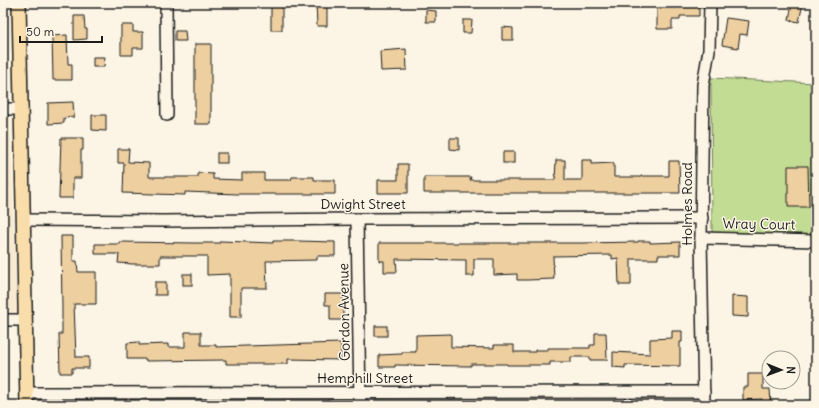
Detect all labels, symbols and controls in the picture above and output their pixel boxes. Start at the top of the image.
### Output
scale bar [20,18,102,44]
text: 50 m [26,24,55,39]
street label: Holmes Road [678,162,696,246]
street label: Dwight Street [320,195,406,213]
street label: Wray Court [723,214,796,234]
street label: Gordon Avenue [334,263,354,361]
north arrow [761,350,801,390]
text: N [784,366,798,374]
street label: Hemphill Street [317,369,413,387]

